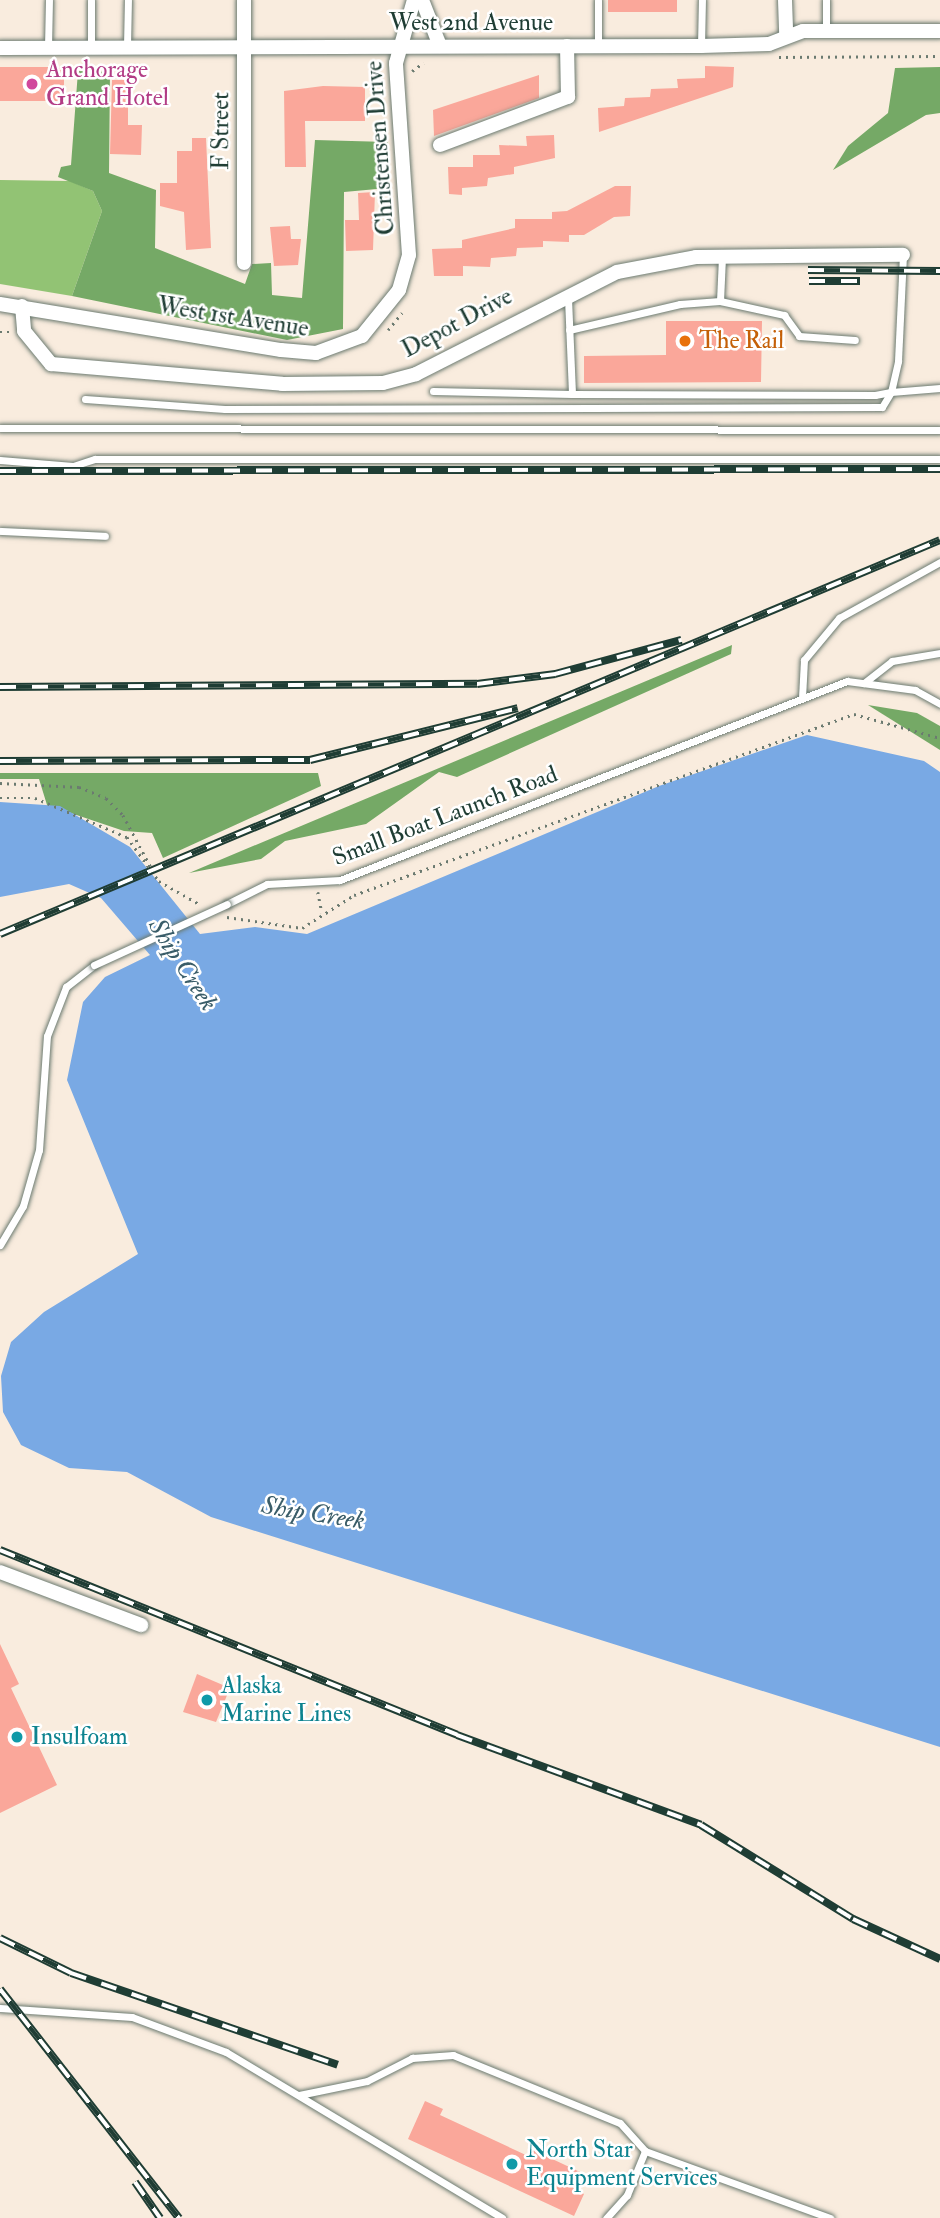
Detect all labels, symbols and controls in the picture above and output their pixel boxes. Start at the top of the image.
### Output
street label: West 2nd Avenue [389,9,553,37]
place label: Anchorage Grand Hotel [46,56,169,112]
street label: Christensen Drive [360,60,400,236]
marker: Anchorage Grand Hotel [24,76,40,92]
street label: F Street [207,92,235,170]
street label: Depot Drive [397,282,517,364]
street label: West 1st Avenue [155,291,311,343]
place label: The Rail [699,327,784,355]
marker: The Rail [677,333,693,349]
street label: Small Boat Launch Road [328,760,562,872]
water label: Ship Creek [141,913,223,1017]
water label: Ship Creek [259,1490,367,1538]
place label: Alaska Marine Lines [221,1672,351,1728]
marker: Alaska Marine Lines [199,1692,215,1708]
place label: Insulfoam [31,1723,128,1751]
marker: Insulfoam [9,1729,25,1745]
place label: North Star Equipment Services [526,2136,717,2192]
marker: North Star Equipment Services [504,2156,520,2172]

